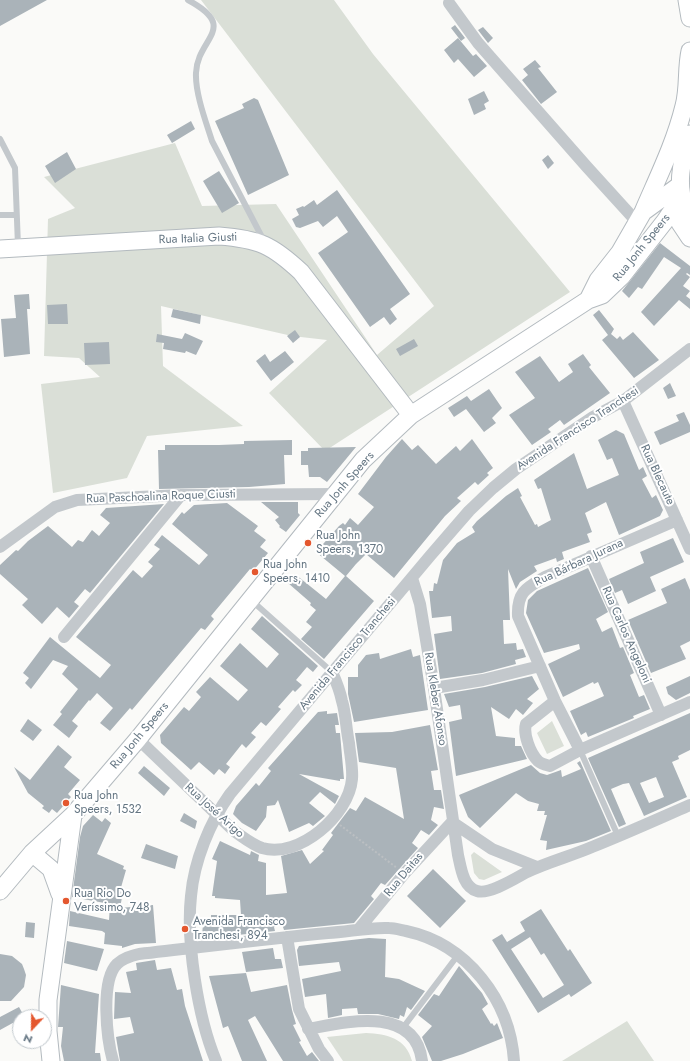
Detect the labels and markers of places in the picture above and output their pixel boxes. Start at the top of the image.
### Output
place label: Rua John Speers, 1370 [316,529,383,557]
marker: Rua John Speers, 1370 [303,538,313,548]
place label: Rua John Speers, 1410 [263,558,330,586]
marker: Rua John Speers, 1410 [250,567,260,577]
place label: Rua John Speers, 1532 [74,789,142,817]
marker: Rua John Speers, 1532 [61,798,71,808]
place label: Rua Rio Do Veríssimo, 748 [74,887,150,915]
marker: Rua Rio Do Veríssimo, 748 [61,896,71,906]
place label: Avenida Francisco Tranchesi, 894 [193,915,285,943]
marker: Avenida Francisco Tranchesi, 894 [180,924,190,934]

